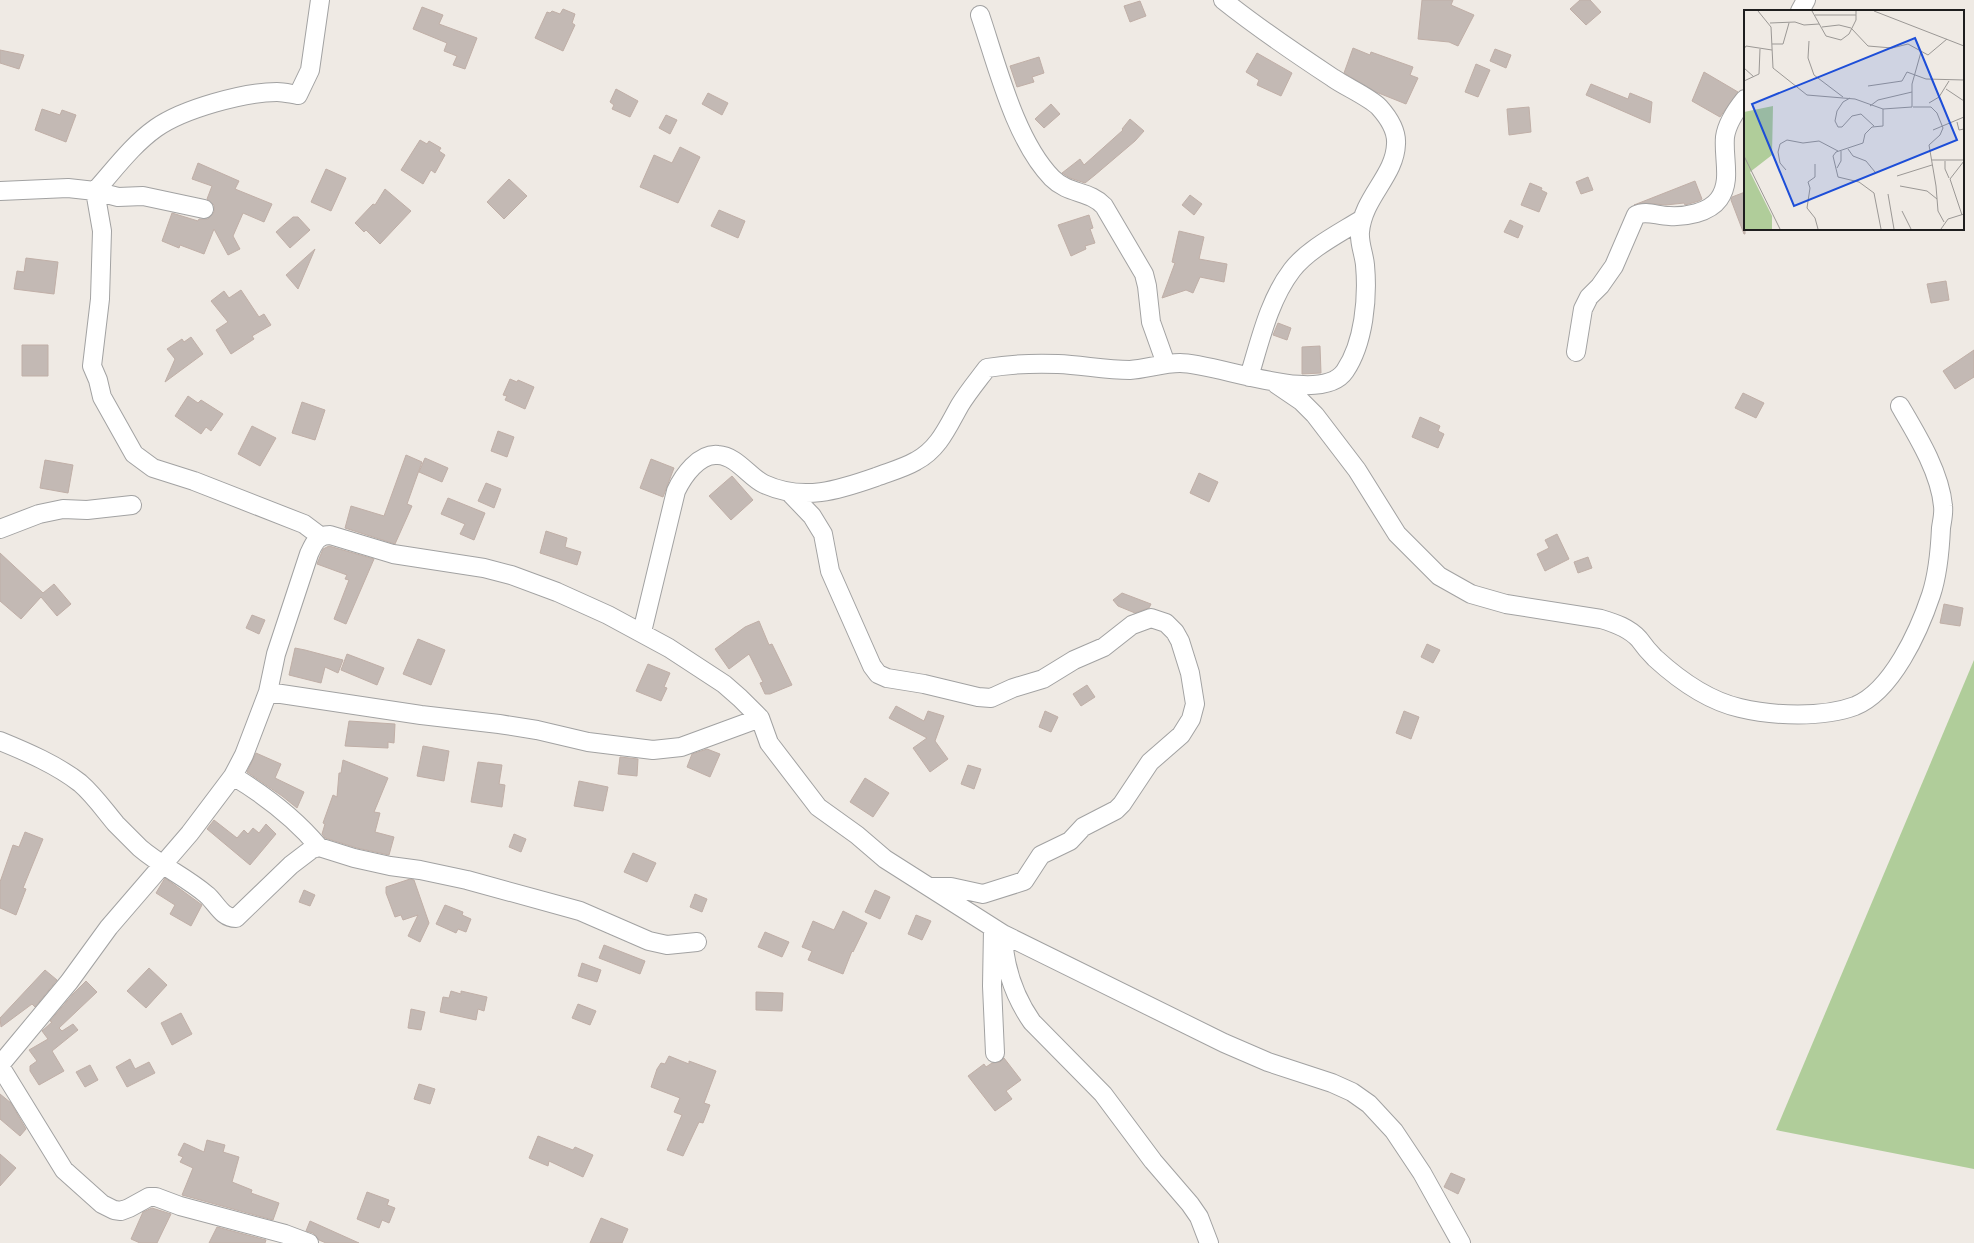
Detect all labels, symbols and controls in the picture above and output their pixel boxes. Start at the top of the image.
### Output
inset map [1744,10,1964,230]

